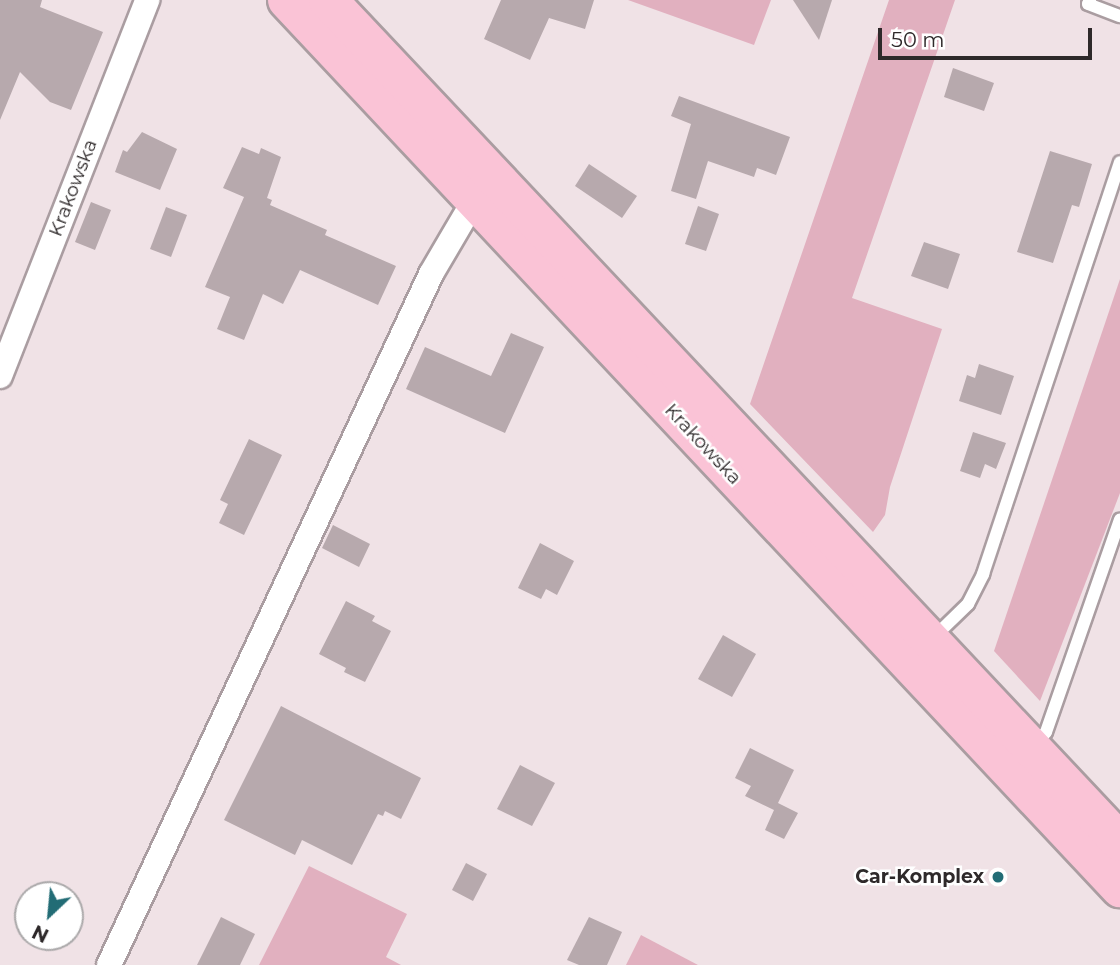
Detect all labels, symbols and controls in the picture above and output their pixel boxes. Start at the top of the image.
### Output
scale bar [882,14,1096,58]
text: 50 m [891,27,945,52]
street label: Krakowska [44,136,102,240]
street label: Krakowska [660,399,746,489]
place label: Car-Komplex [855,866,984,888]
marker: Car-Komplex [990,869,1006,885]
north arrow [14,881,84,951]
text: N [29,920,52,947]

